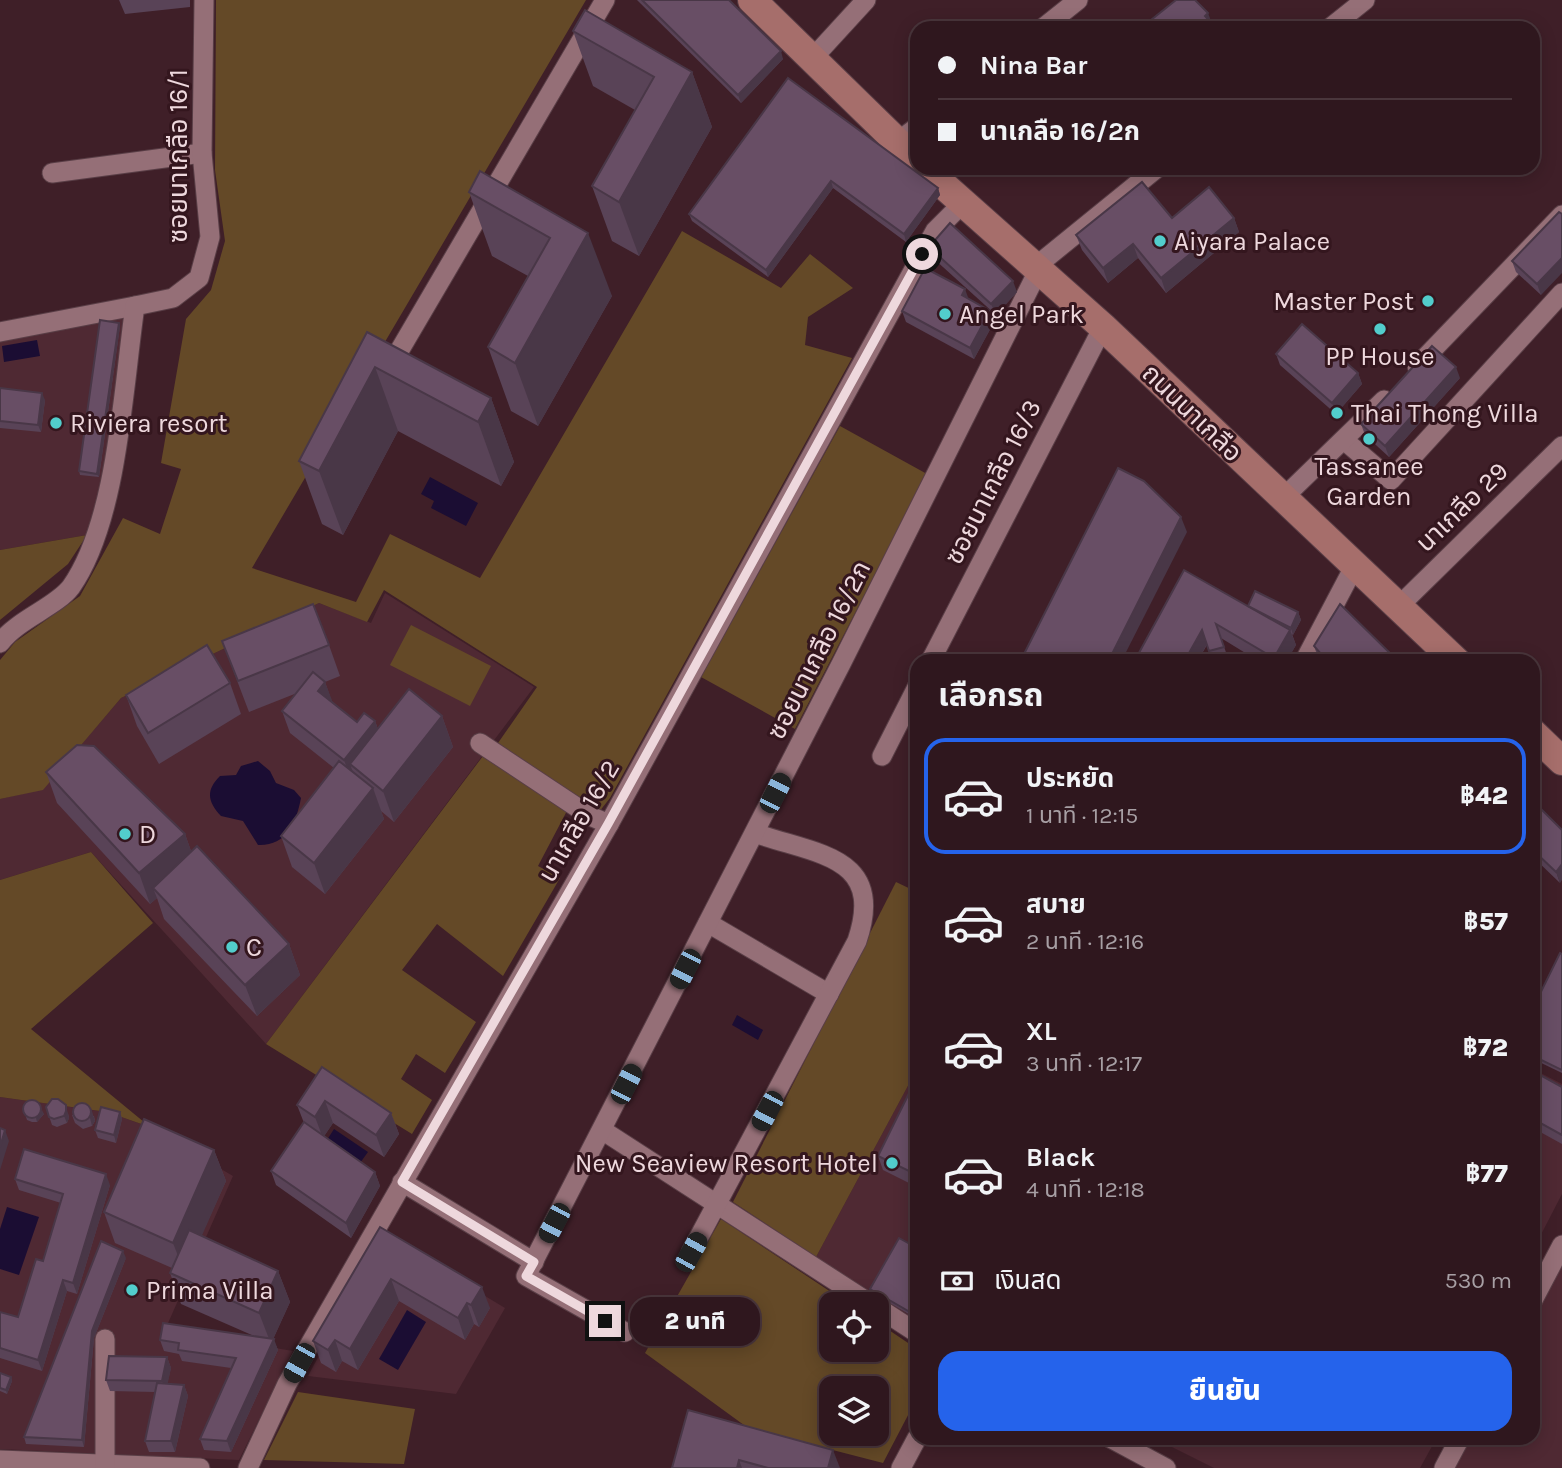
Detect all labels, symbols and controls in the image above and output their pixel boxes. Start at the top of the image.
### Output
text: Nina Bar [980,50,1087,81]
street label: ซอยนาเกลือ 16/1 [163,69,194,243]
text: นาเกลือ 16/2ก [980,116,1140,147]
place label: Aiyara Palace [1174,226,1330,257]
marker: Aiyara Palace [1152,233,1168,249]
route start [906,238,938,270]
place label: Master Post [1273,286,1414,317]
marker: Master Post [1420,293,1436,309]
place label: Angel Park [959,299,1084,330]
marker: Angel Park [937,306,953,322]
marker: PP House [1372,321,1388,337]
place label: PP House [1325,341,1435,372]
street label: ถนนนาเกลือ [1136,358,1248,468]
street label: ซอยนาเกลือ 16/3 [938,395,1048,569]
place label: Thai Thong Villa [1351,398,1539,429]
marker: Thai Thong Villa [1329,405,1345,421]
place label: Riviera resort [70,408,228,439]
marker: Riviera resort [48,415,64,431]
marker: Tassanee Garden [1361,431,1377,447]
place label: Tassanee Garden [1314,451,1424,512]
street label: นาเกลือ 29 [1410,456,1514,558]
street label: ซอยนาเกลือ 16/2ก [761,556,877,744]
text: เลือกรถ [938,677,1043,714]
street label: นาเกลือ 16/2 [532,755,626,887]
text: ประหยัด [1026,763,1114,794]
icon: car [942,765,1005,828]
car [757,770,794,816]
text: ฿42 [1460,780,1508,811]
text: 1 นาที · 12:15 [1026,802,1138,829]
place label: D [139,819,156,850]
marker: D [117,826,133,842]
text: สบาย [1026,889,1086,920]
icon: car [942,891,1005,954]
text: ฿57 [1464,906,1508,937]
text: 2 นาที · 12:16 [1026,928,1144,955]
place label: C [246,932,262,963]
marker: C [224,939,240,955]
car [667,946,704,992]
text: XL [1026,1016,1057,1047]
icon: car [942,1017,1005,1080]
text: ฿72 [1463,1032,1508,1063]
text: 3 นาที · 12:17 [1026,1050,1142,1077]
car [608,1061,645,1107]
car [748,1088,787,1134]
text: Black [1026,1142,1095,1173]
icon: car [942,1143,1005,1206]
place label: New Seaview Resort Hotel [575,1148,878,1179]
marker: New Seaview Resort Hotel [884,1155,900,1171]
text: ฿77 [1465,1158,1508,1189]
text: 4 นาที · 12:18 [1026,1176,1145,1203]
car [535,1200,574,1246]
car [672,1229,711,1275]
icon: cash [938,1262,976,1300]
text: เงินสด [994,1265,1061,1296]
text: 530 m [1445,1267,1512,1294]
place label: Prima Villa [146,1275,274,1306]
marker: Prima Villa [124,1282,140,1298]
map controls [819,1292,889,1446]
button: locate [819,1292,889,1362]
callout: 2 นาที [630,1296,759,1346]
route end [589,1305,621,1337]
text: 2 นาที [664,1308,726,1335]
car [280,1340,319,1386]
button: ยืนยัน [938,1351,1512,1431]
button: layers [819,1376,889,1446]

